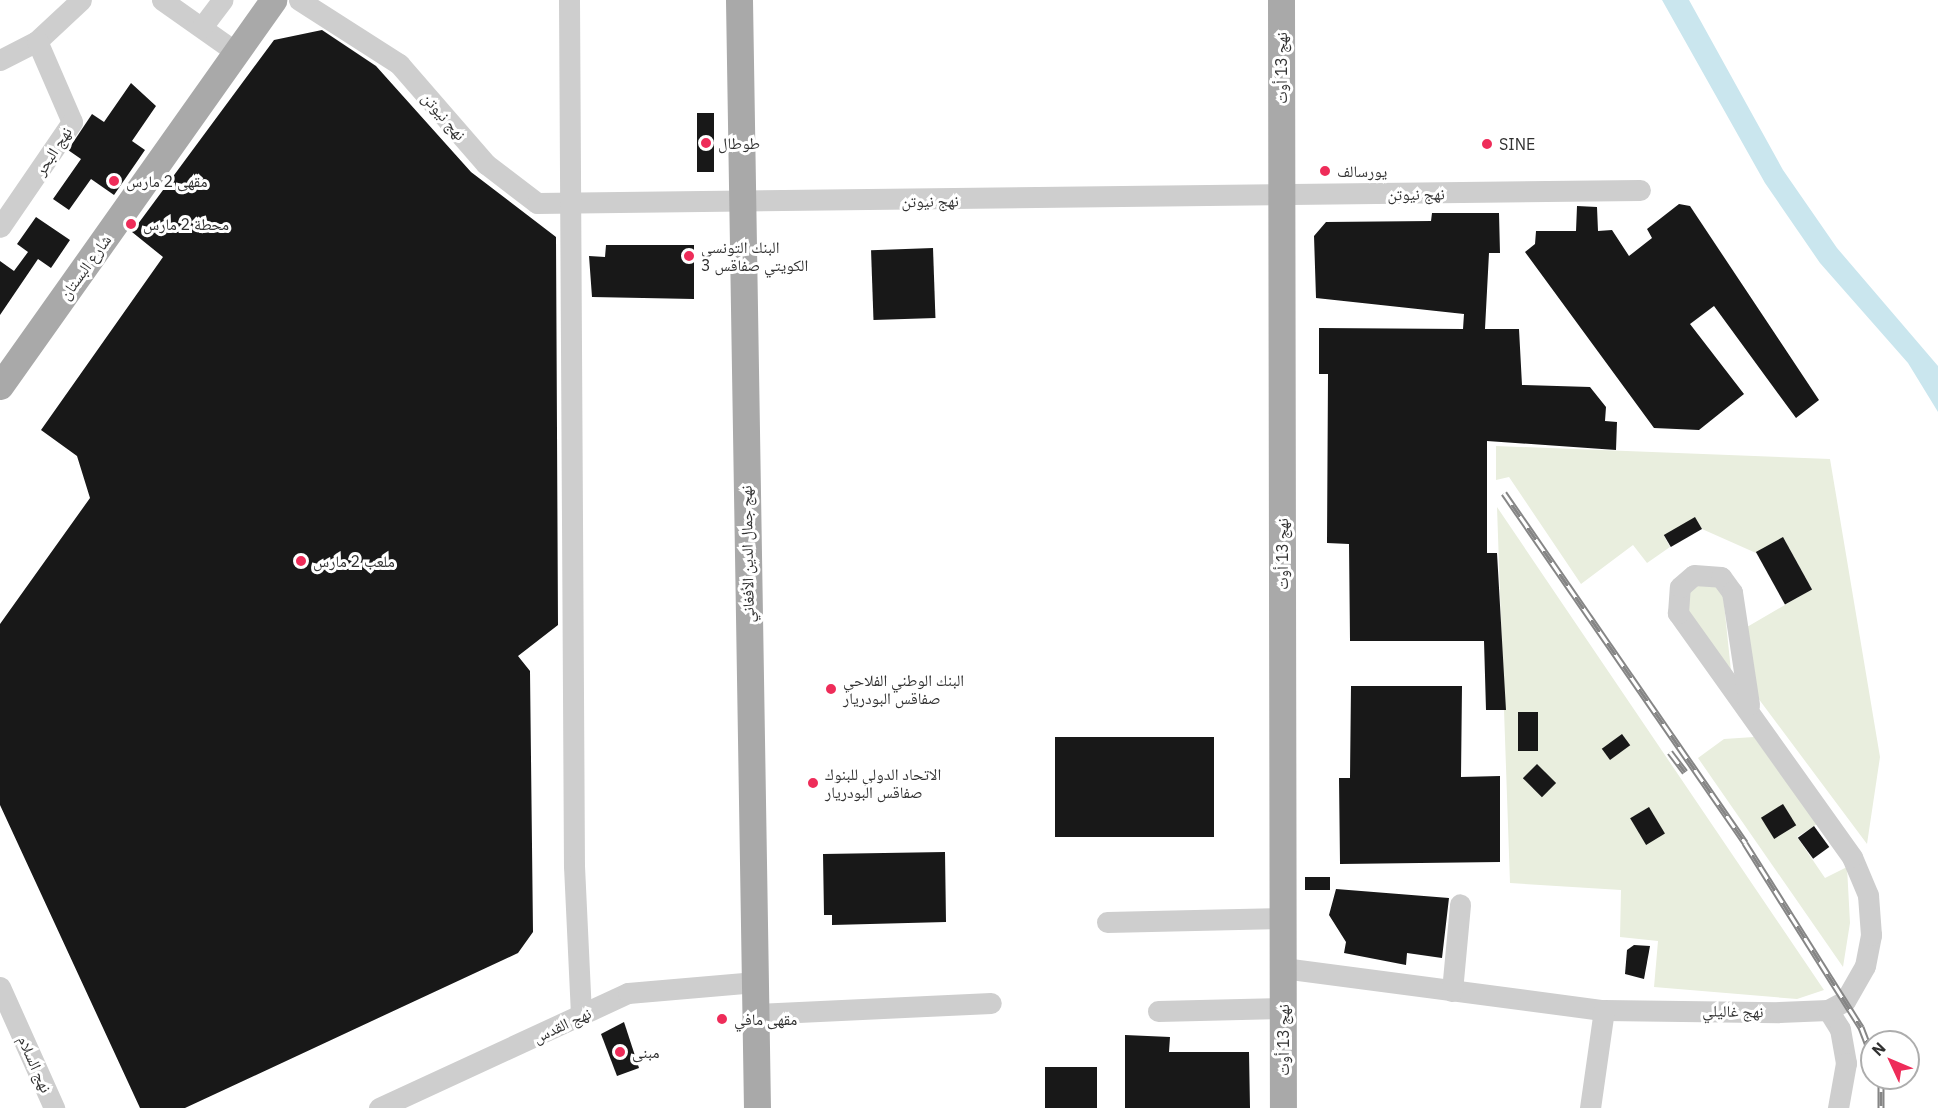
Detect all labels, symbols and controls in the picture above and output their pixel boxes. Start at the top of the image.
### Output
street label: نهج 13 أوت [1271,32,1291,104]
street label: نهج نيوتن [418,88,470,144]
street label: نهج البحر [30,123,76,179]
place label: طوطال [718,133,760,153]
place label: SINE [1499,134,1535,154]
marker: طوطال [699,136,713,150]
marker: SINE [1480,137,1494,151]
place label: يورسالف [1337,161,1387,181]
marker: يورسالف [1318,164,1332,178]
place label: مقهى 2 مارس [126,171,207,191]
marker: مقهى 2 مارس [107,174,121,188]
street label: نهج نيوتن [1387,184,1445,204]
street label: نهج نيوتن [901,191,959,211]
place label: محطة 2 مارس [143,214,229,234]
marker: محطة 2 مارس [124,217,138,231]
street label: شارع البستان [55,231,115,303]
place label: البنك التونسي الكويتي صفاقس 3 [701,237,808,275]
marker: البنك التونسي الكويتي صفاقس 3 [682,249,696,263]
street label: نهج جمال الدين الأفغاني [736,485,758,623]
street label: نهج 13 أوت [1272,518,1292,590]
place label: ملعب 2 مارس [313,551,395,571]
marker: ملعب 2 مارس [294,554,308,568]
place label: البنك الوطني الفلاحي صفاقس البودريار [843,670,964,708]
marker: البنك الوطني الفلاحي صفاقس البودريار [824,682,838,696]
place label: الاتحاد الدولي للبنوك صفاقس البودريار [825,764,941,802]
marker: الاتحاد الدولي للبنوك صفاقس البودريار [806,776,820,790]
street label: نهج غاليلي [1702,1001,1764,1021]
street label: نهج القدس [530,1003,594,1047]
street label: نهج 13 أوت [1273,1004,1293,1076]
place label: مقهى مافي [734,1009,797,1029]
marker: مقهى مافي [715,1012,729,1026]
north arrow [1860,1030,1920,1090]
street label: نهج السلام [14,1033,56,1095]
text: N [1867,1038,1890,1060]
place label: مبنى [632,1042,660,1062]
marker: مبنى [613,1045,627,1059]

